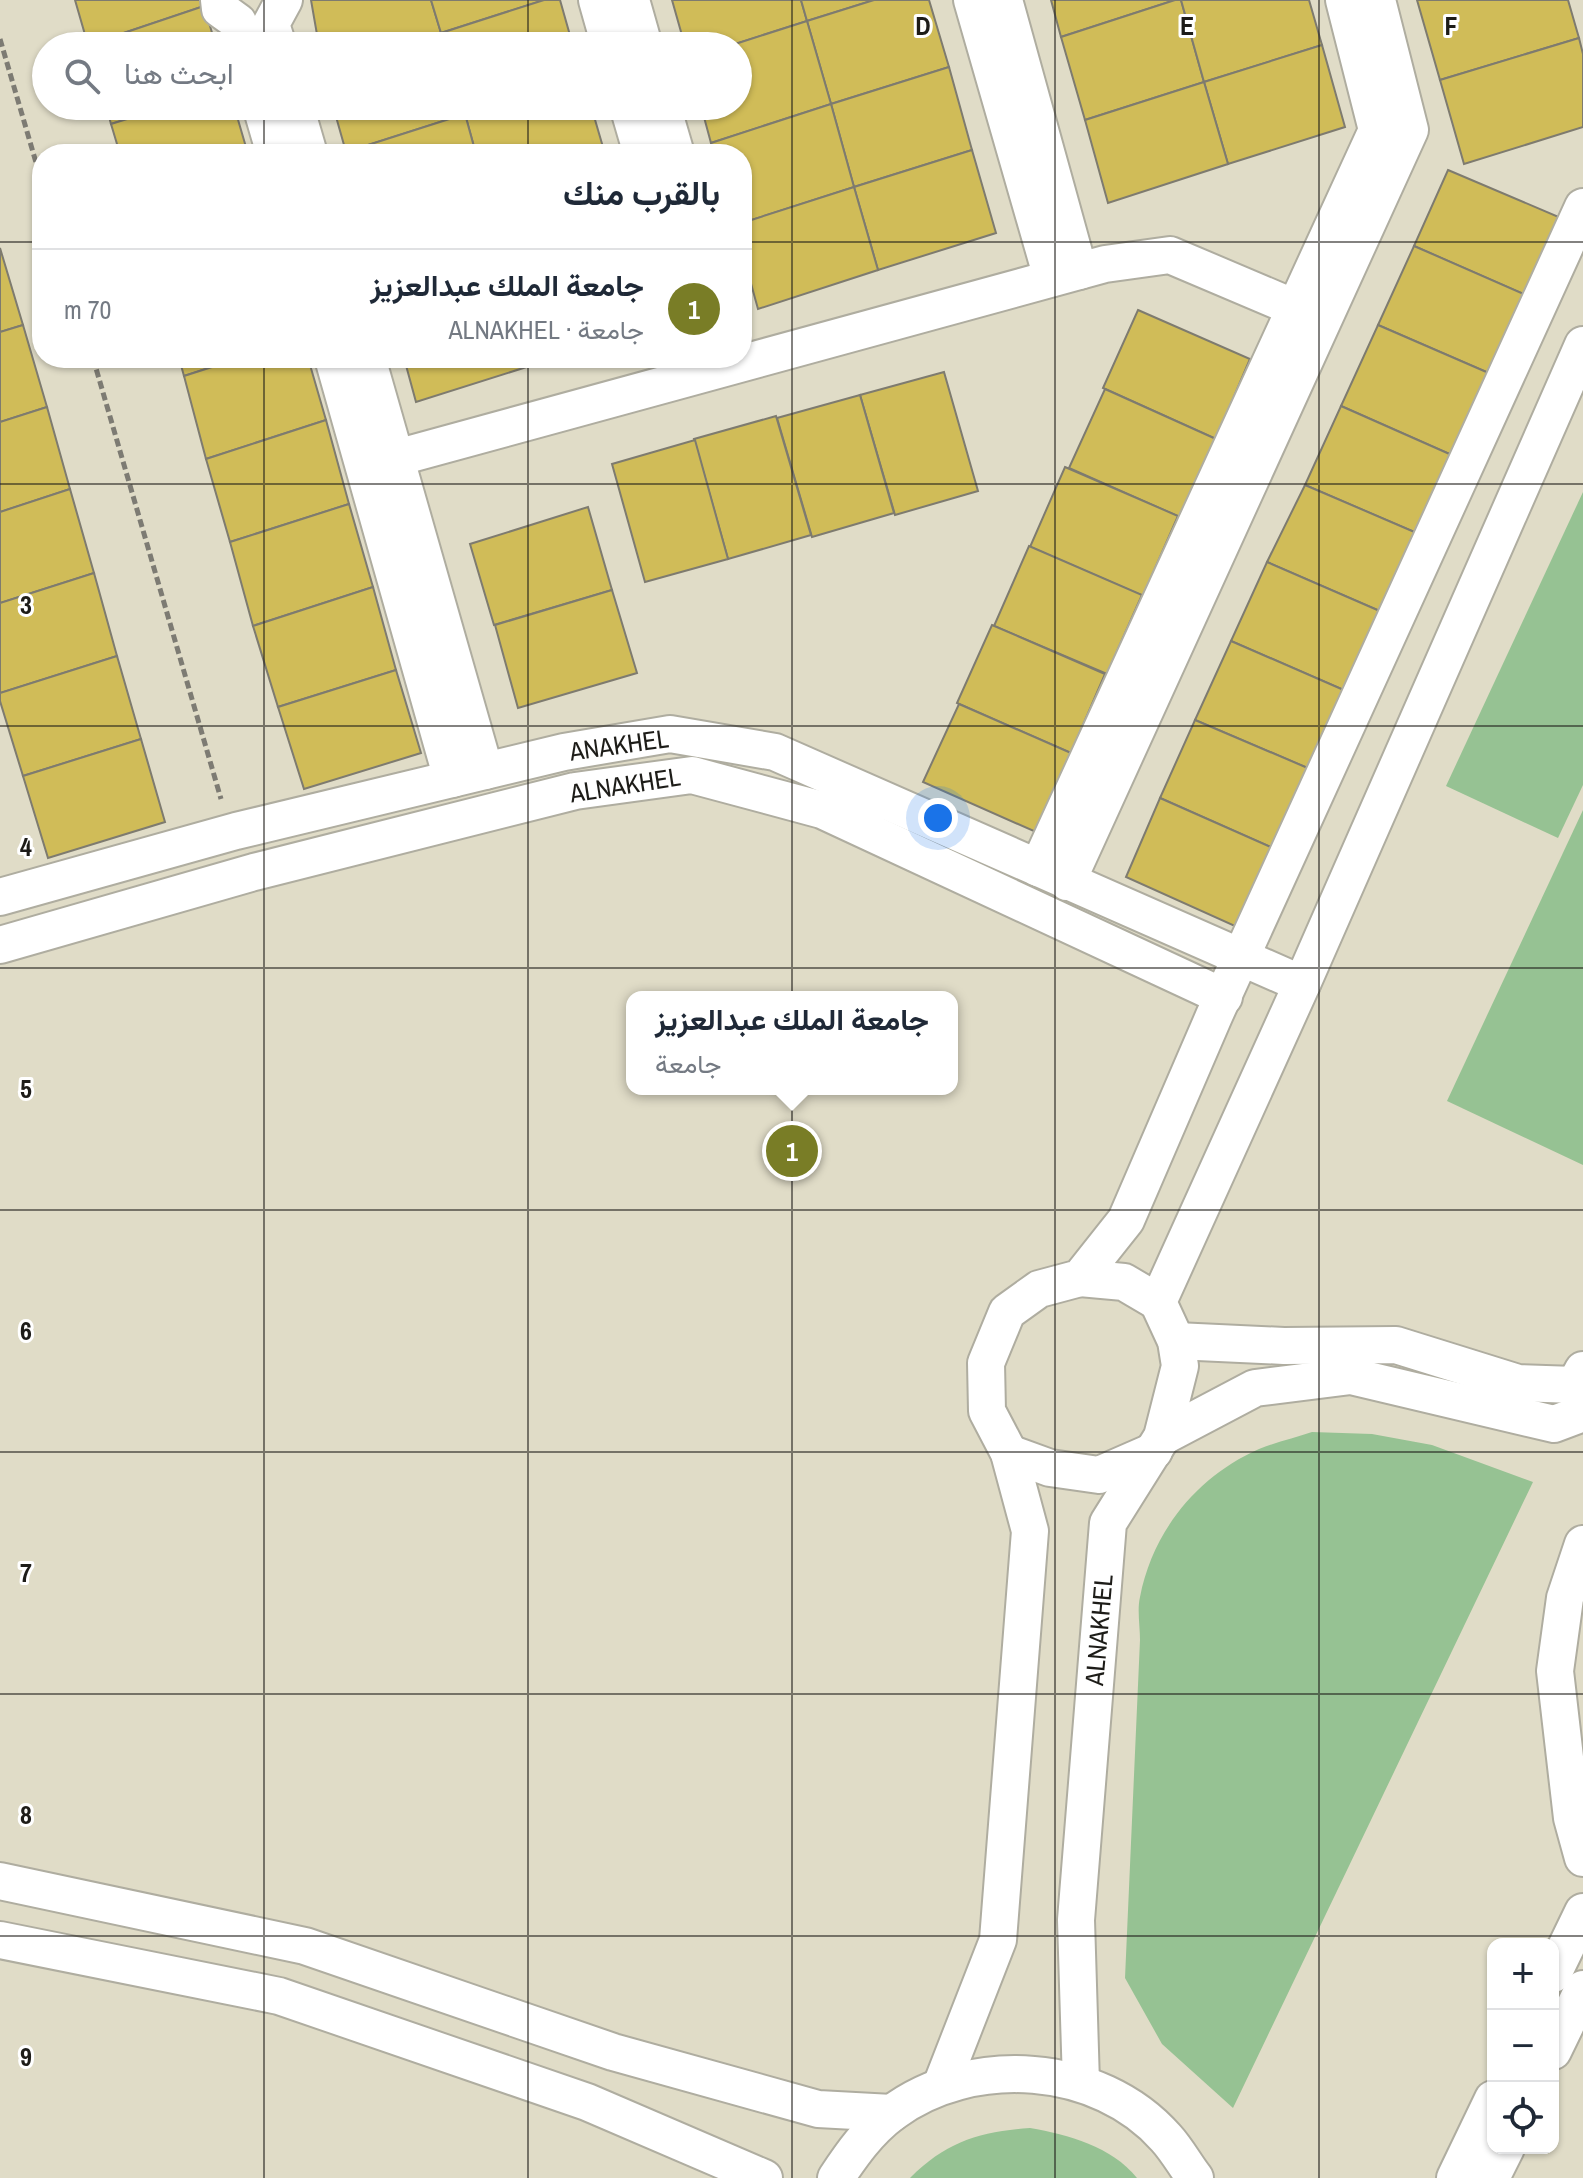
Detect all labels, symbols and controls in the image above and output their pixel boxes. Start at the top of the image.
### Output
text: D [915,8,931,43]
text: E [1180,8,1194,43]
text: F [1444,8,1458,43]
search box [32,32,752,120]
text: ابحث هنا [124,53,234,93]
icon: search [60,54,104,98]
text: بالقرب منك [563,170,720,216]
text: جامعة الملك عبدالعزيز [370,265,644,305]
text: 70 m [64,292,111,327]
text: 1 [688,292,700,327]
text: جامعة · ALNAKHEL [448,312,644,347]
text: 3 [20,587,32,622]
street label: ANAKHEL [566,720,671,769]
street label: ALNAKHEL [566,758,683,811]
your location [918,798,958,838]
text: 4 [20,829,32,864]
popup [626,991,958,1095]
text: جامعة الملك عبدالعزيز [655,999,929,1039]
text: جامعة [655,1046,722,1081]
text: 5 [20,1071,32,1106]
pin: 1 [766,1121,818,1181]
text: 6 [20,1313,32,1348]
text: 7 [20,1555,32,1590]
street label: ALNAKHEL [1076,1573,1121,1688]
text: 8 [20,1797,32,1832]
map controls [1487,1938,1559,2154]
button: + [1487,1938,1559,2010]
button: − [1487,2010,1559,2082]
text: 9 [20,2039,32,2074]
button: locate [1487,2082,1559,2154]

